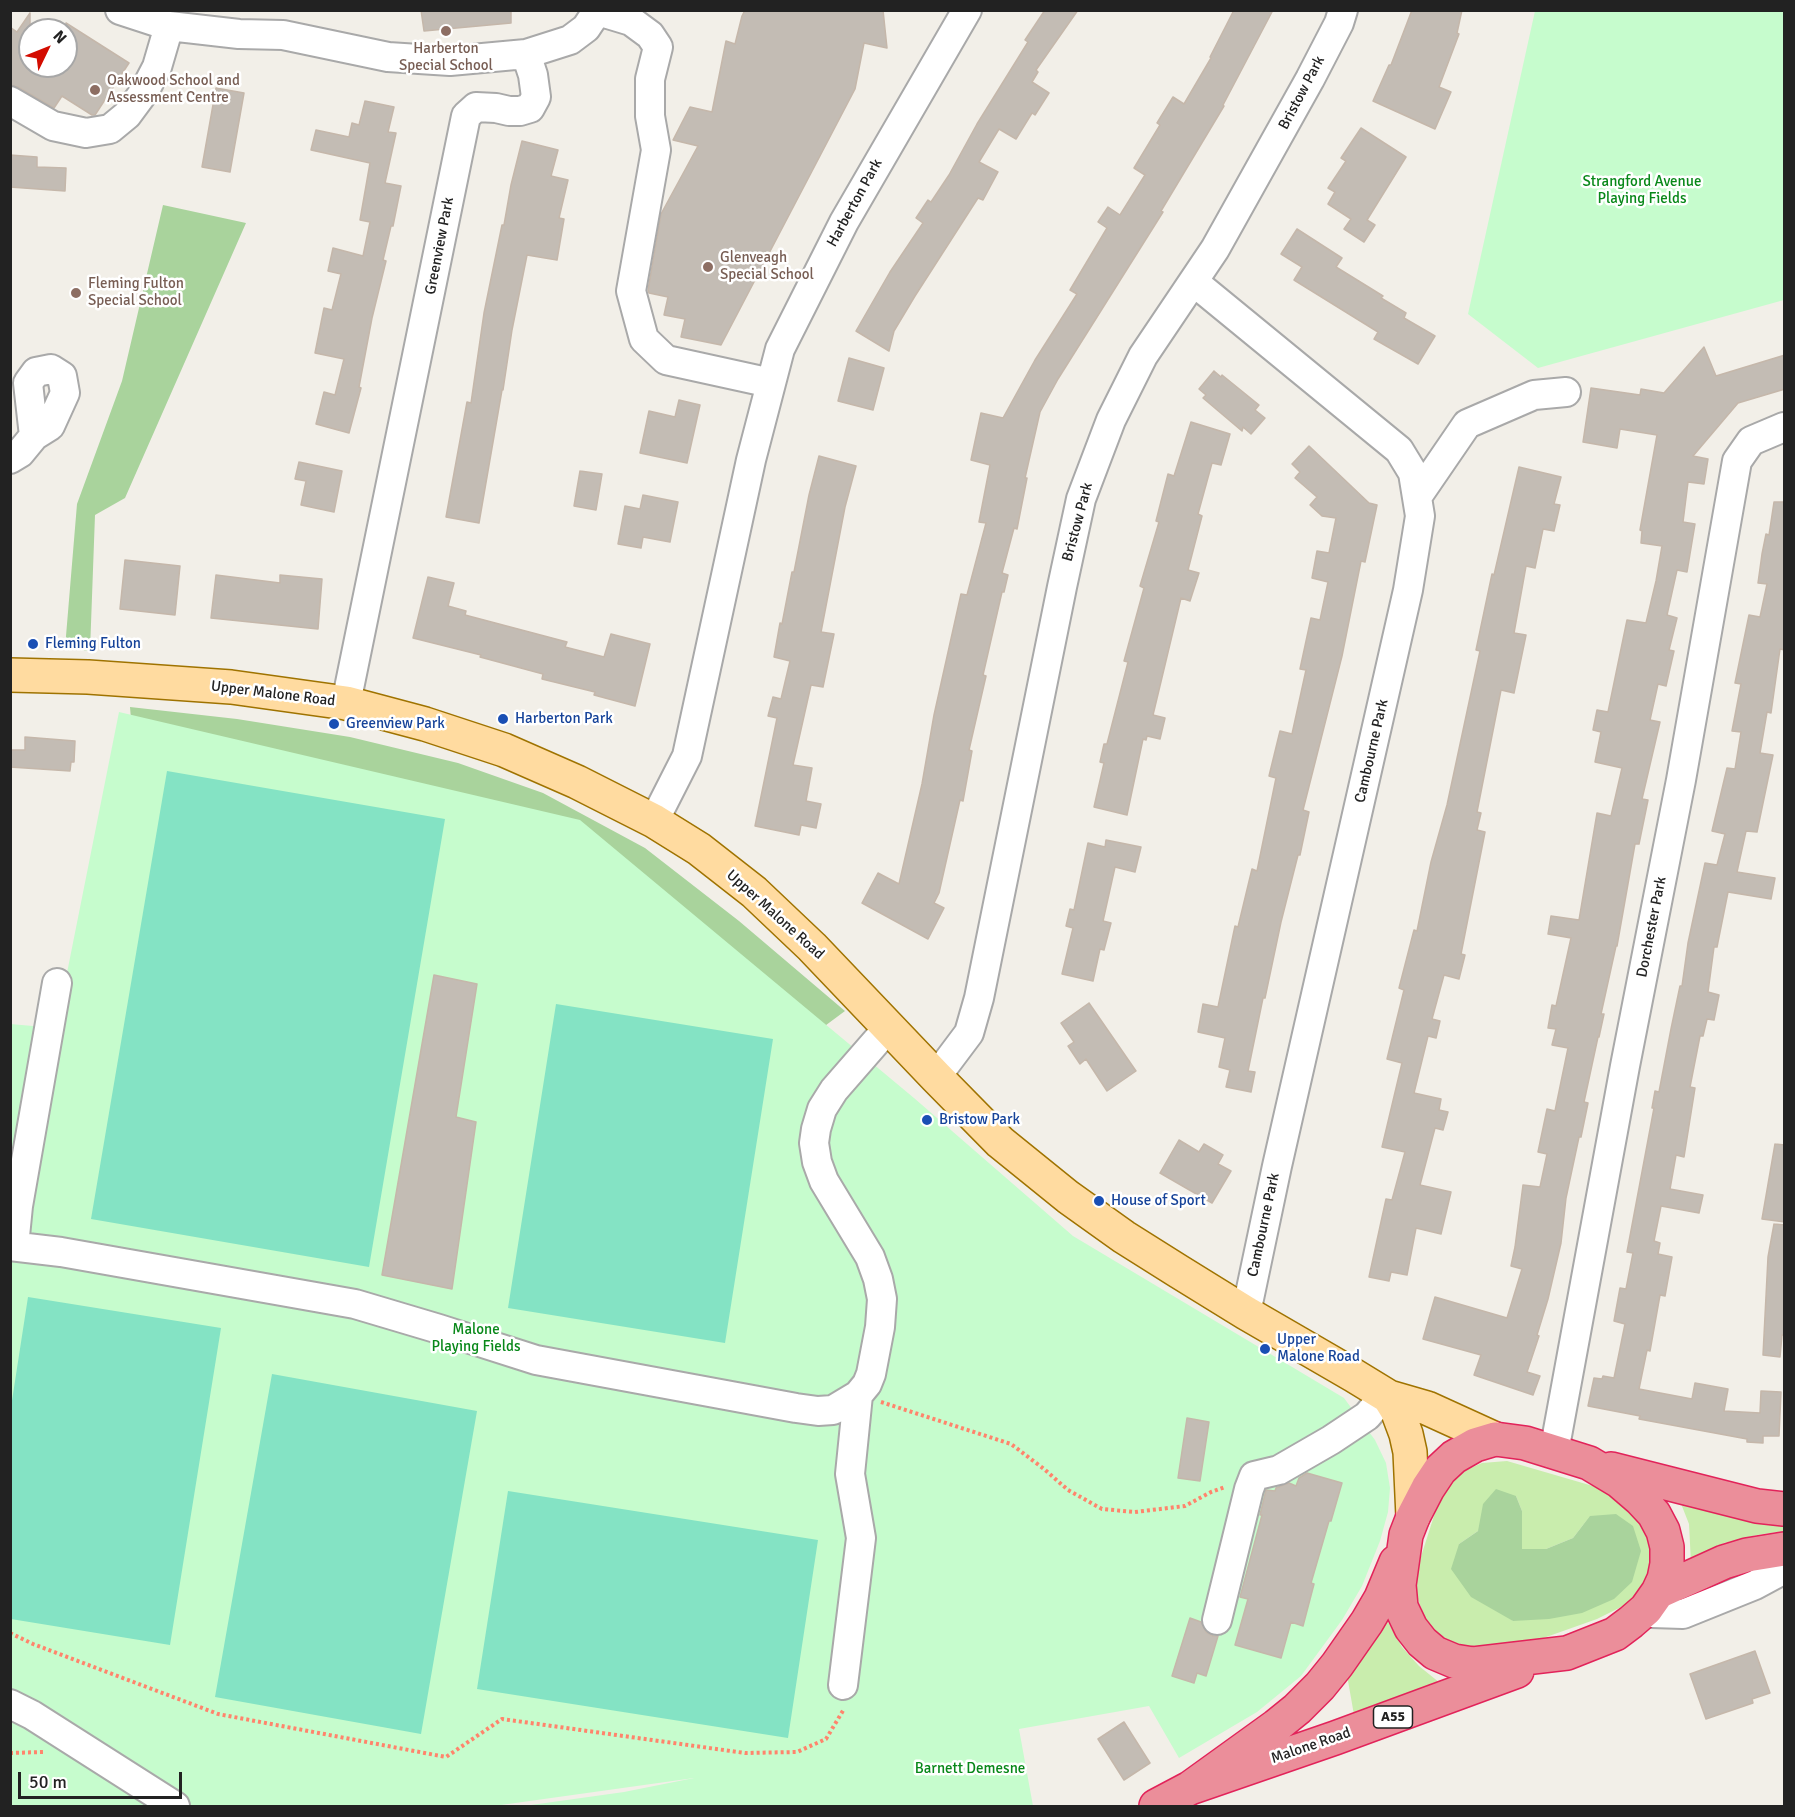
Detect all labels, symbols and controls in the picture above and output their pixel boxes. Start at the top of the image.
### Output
north arrow [18,18,78,78]
marker: Harberton Special School [439,24,453,38]
text: N [49,26,71,48]
place label: Harberton Special School [399,40,493,75]
street label: Bristow Park [1275,53,1329,133]
place label: Oakwood School and Assessment Centre [107,72,240,107]
marker: Oakwood School and Assessment Centre [88,83,102,97]
street label: Harberton Park [823,156,887,250]
park label: Strangford Avenue Playing Fields [1583,173,1701,208]
street label: Greenview Park [422,196,458,296]
place label: Glenveagh Special School [720,249,814,284]
marker: Glenveagh Special School [701,260,715,274]
place label: Fleming Fulton Special School [88,275,184,310]
marker: Fleming Fulton Special School [69,286,83,300]
street label: Bristow Park [1059,481,1097,563]
place label: Fleming Fulton [45,635,141,653]
marker: Fleming Fulton [26,637,40,651]
street label: Upper Malone Road [210,677,336,711]
street label: Cambourne Park [1351,697,1393,805]
place label: Harberton Park [515,710,613,728]
marker: Harberton Park [496,712,510,726]
place label: Greenview Park [346,715,445,733]
marker: Greenview Park [327,717,341,731]
street label: Upper Malone Road [722,866,828,964]
street label: Dorchester Park [1633,875,1671,979]
place label: Bristow Park [939,1111,1020,1129]
marker: Bristow Park [920,1113,934,1127]
street label: Cambourne Park [1244,1171,1284,1279]
place label: House of Sport [1111,1192,1206,1210]
marker: House of Sport [1092,1194,1106,1208]
park label: Malone Playing Fields [431,1321,521,1356]
place label: Upper Malone Road [1277,1331,1360,1366]
marker: Upper Malone Road [1258,1342,1272,1356]
road number: A55 [1374,1706,1412,1728]
street label: Malone Road [1269,1724,1353,1768]
scale bar [21,1760,184,1798]
park label: Barnett Demesne [915,1760,1025,1778]
text: 50 m [29,1771,67,1793]

